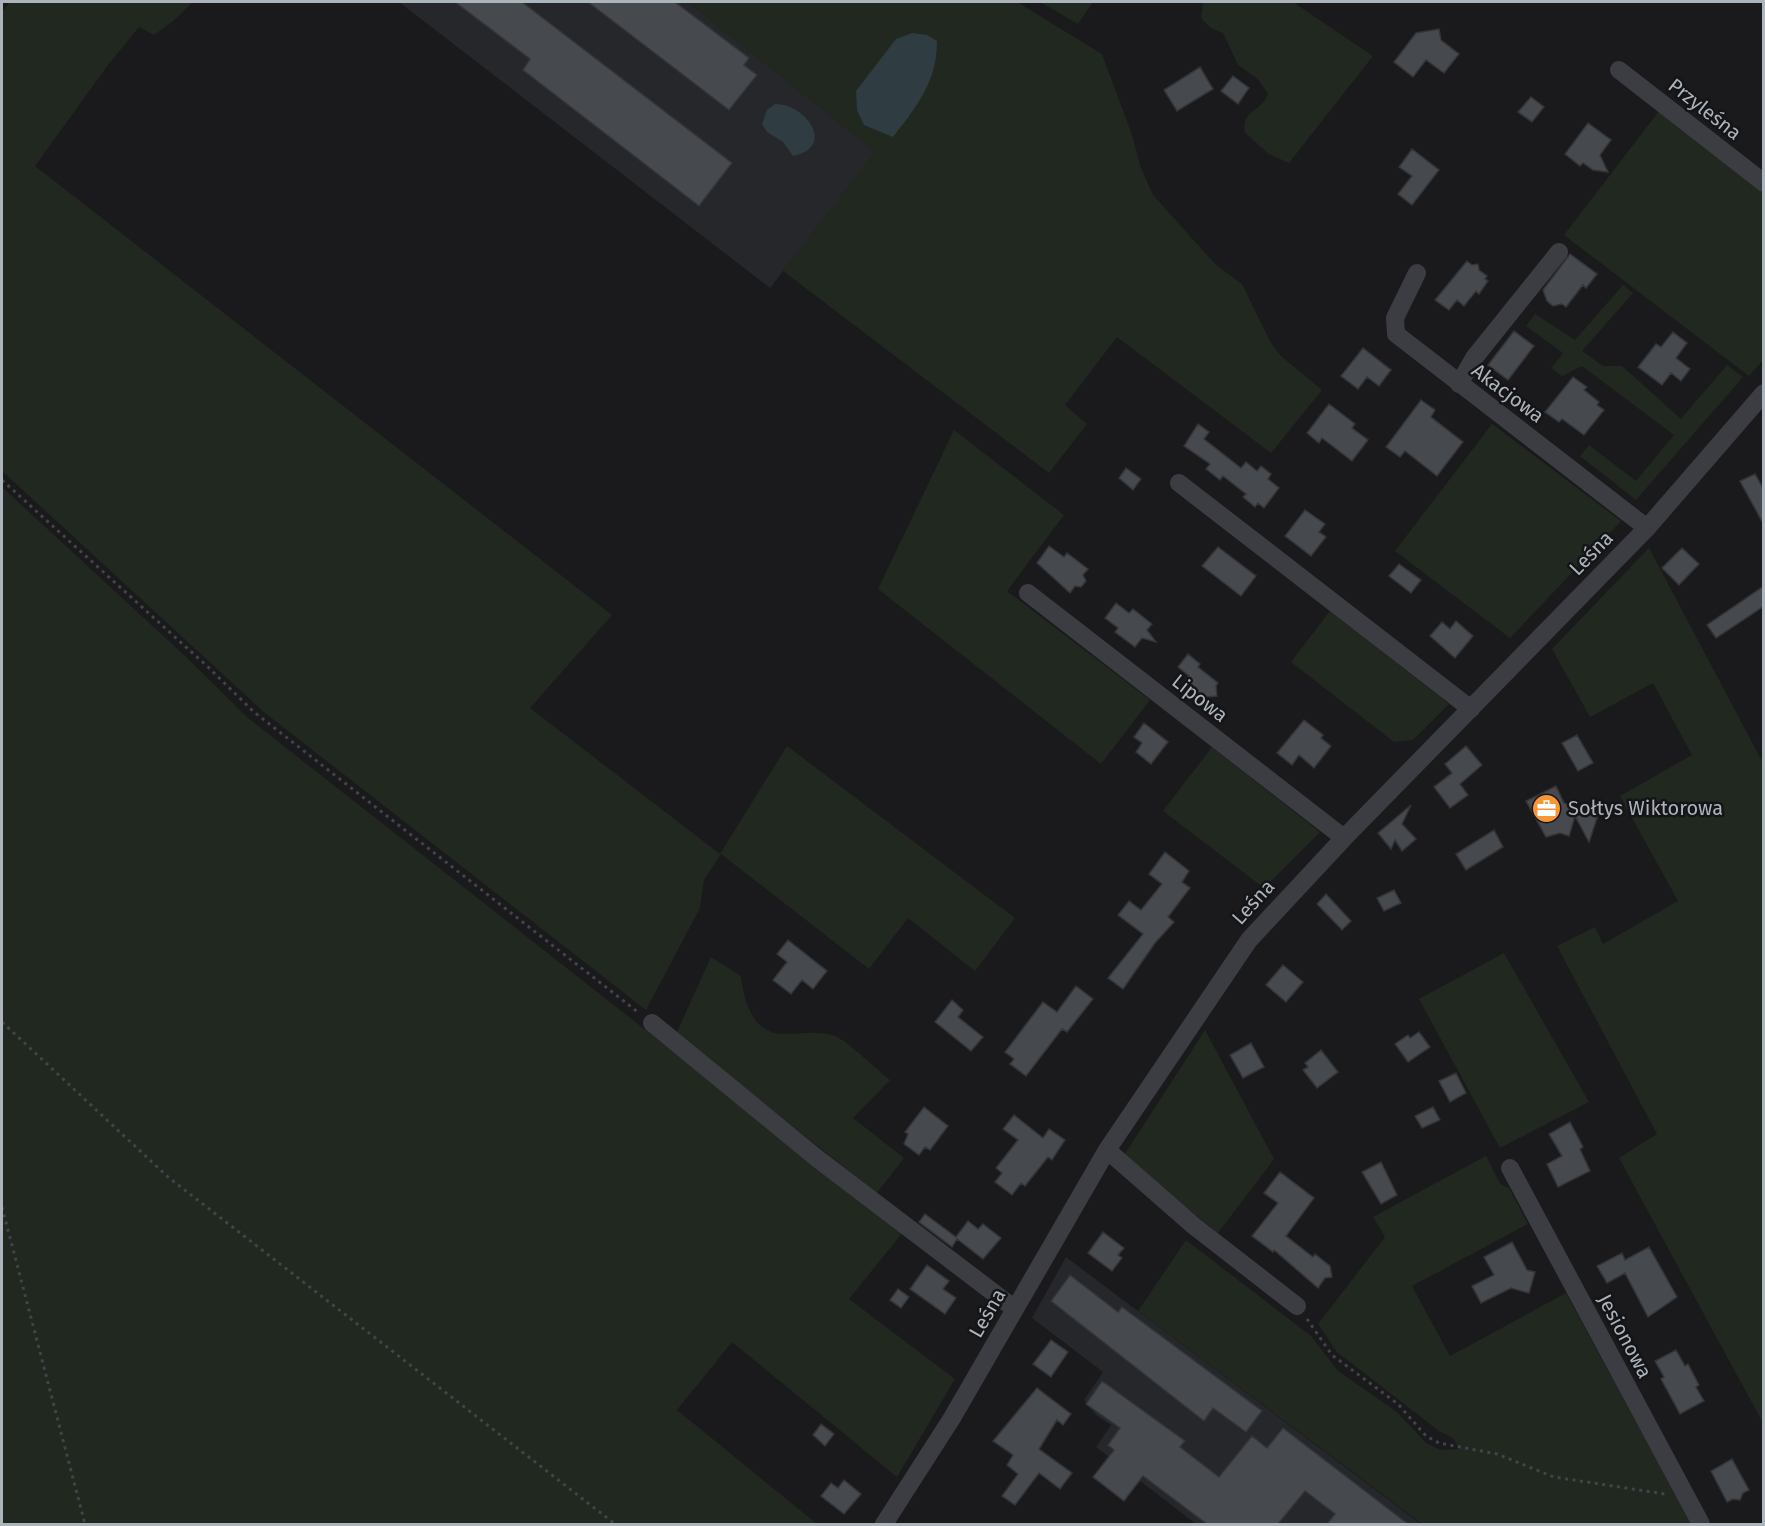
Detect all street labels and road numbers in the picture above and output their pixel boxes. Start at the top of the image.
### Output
street label: Przyleśna [1664,73,1746,145]
street label: Akacjowa [1467,358,1549,428]
street label: Leśna [1564,526,1618,580]
street label: Lipowa [1167,669,1233,727]
street label: Leśna [1227,875,1279,929]
street label: Leśna [964,1284,1010,1342]
street label: Jesionowa [1593,1290,1657,1382]

